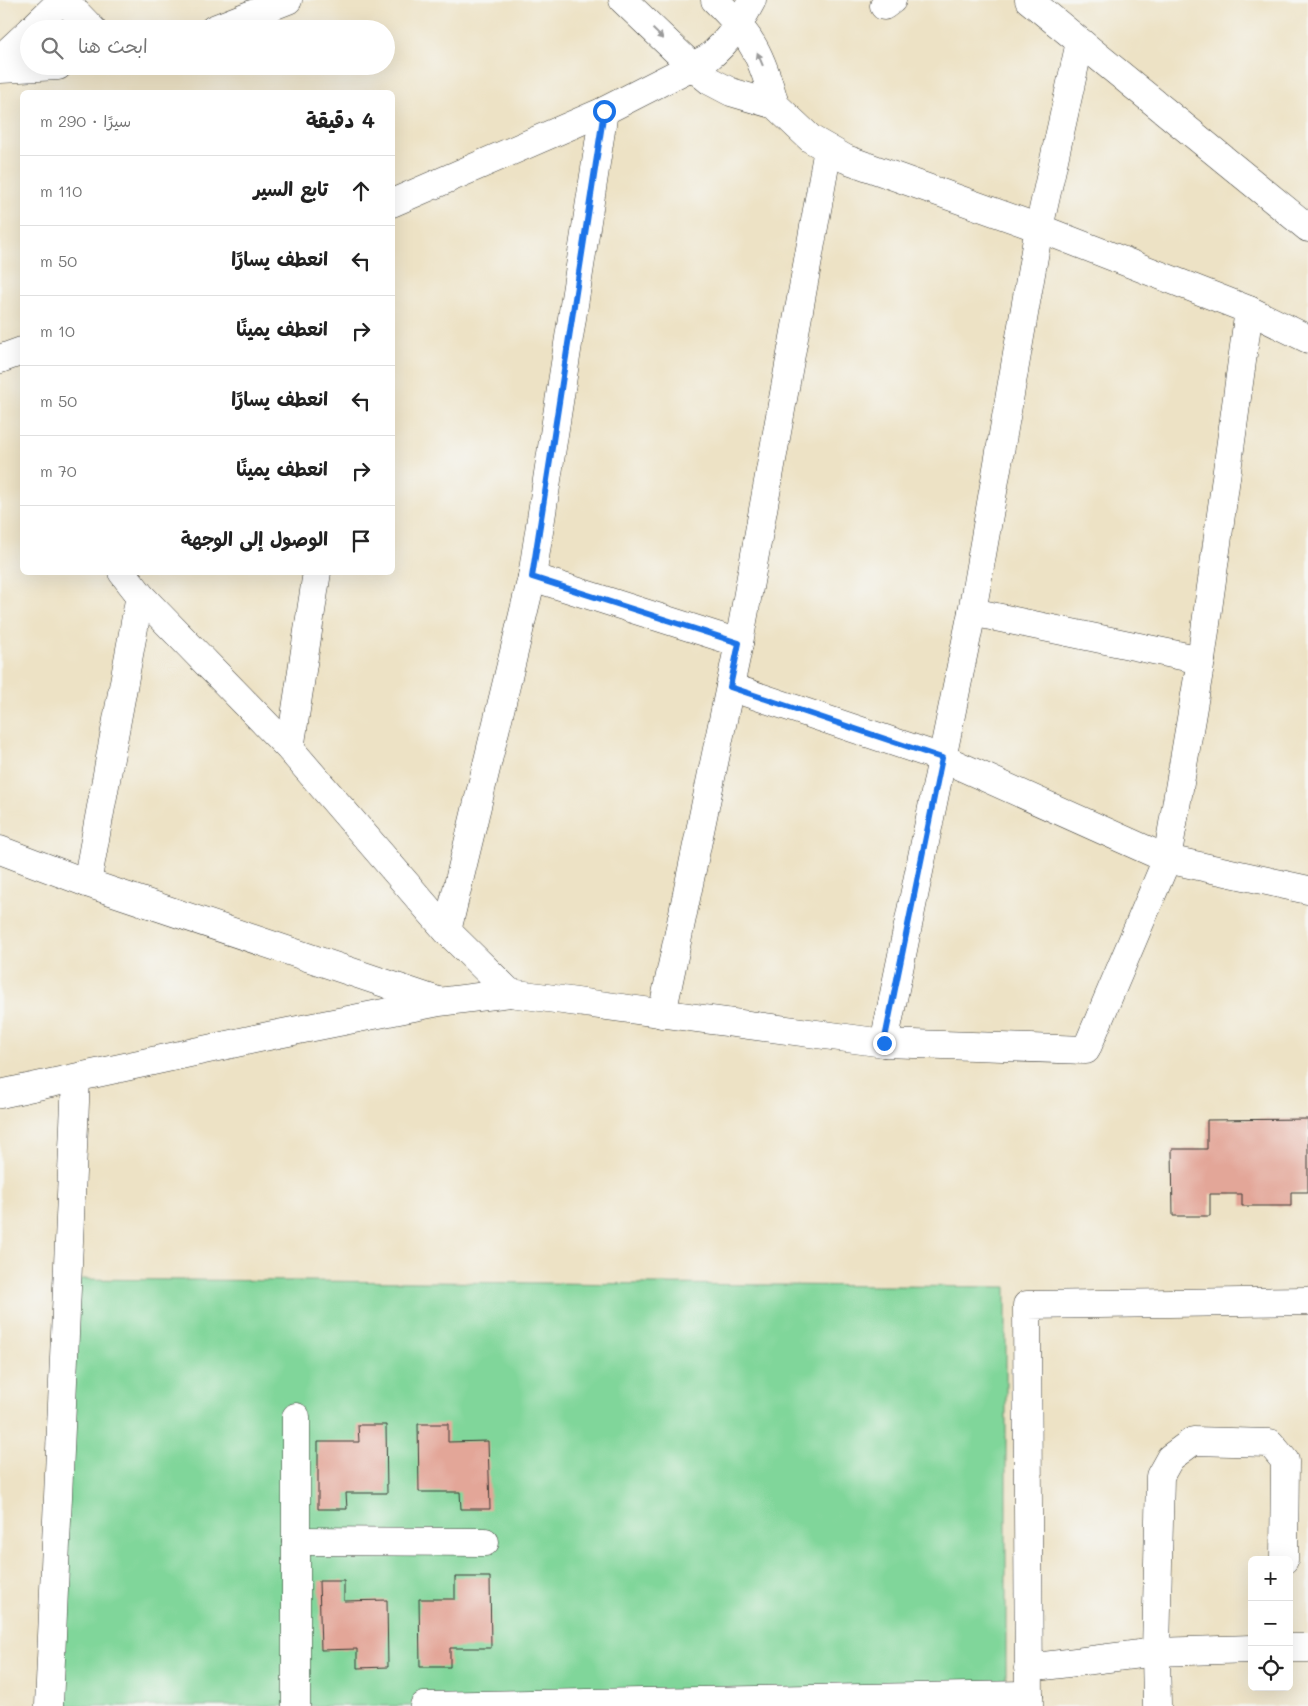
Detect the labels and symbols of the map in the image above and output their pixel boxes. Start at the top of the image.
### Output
one-way arrow [652,28,664,40]
one-way arrow [756,52,764,66]
route start [593,100,616,123]
route end [873,1032,896,1055]

